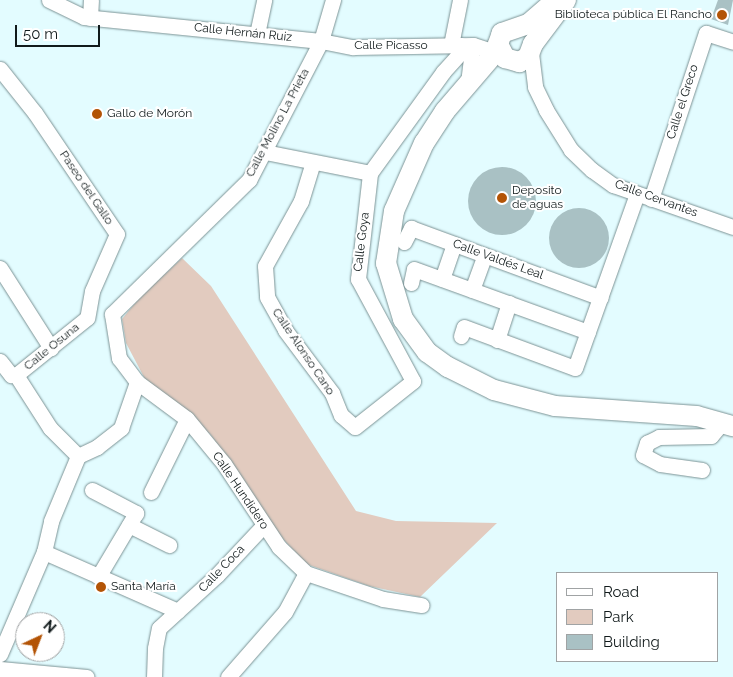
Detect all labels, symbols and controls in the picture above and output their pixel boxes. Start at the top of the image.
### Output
place label: Biblioteca pública El Rancho [554,8,712,22]
marker: Biblioteca pública El Rancho [716,9,728,21]
scale bar [18,15,102,47]
street label: Calle Hernán Ruiz [193,21,293,45]
text: 50 m [23,25,58,43]
street label: Calle Picasso [354,39,428,53]
street label: Calle el Greco [664,63,702,141]
street label: Calle Molino La Prieta [243,66,313,180]
place label: Gallo de Morón [107,107,192,121]
marker: Gallo de Morón [91,108,103,120]
street label: Paseo del Gallo [56,148,116,228]
street label: Calle Cervantes [612,177,700,221]
place label: Deposito de aguas [512,184,563,212]
marker: Deposito de aguas [496,192,508,204]
street label: Calle Goya [351,211,373,273]
street label: Calle Valdés Leal [451,237,545,283]
street label: Calle Alonso Cano [269,306,337,398]
street label: Calle Osuna [21,320,83,374]
street label: Calle Hundidero [209,450,271,532]
street label: Calle Coca [196,542,248,596]
legend [556,572,718,662]
place label: Santa María [111,580,176,594]
marker: Santa María [95,581,107,593]
text: Road [603,583,639,601]
text: Park [603,608,634,626]
north arrow [15,612,65,662]
text: N [40,617,59,636]
text: Building [603,633,660,651]

